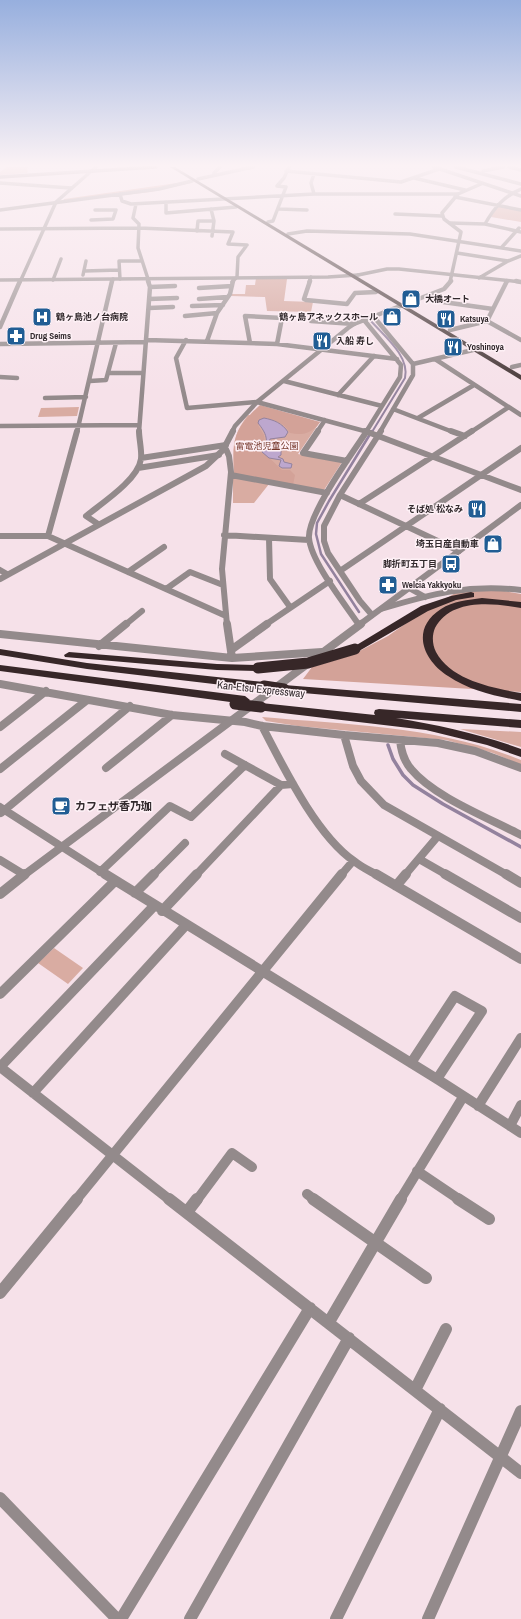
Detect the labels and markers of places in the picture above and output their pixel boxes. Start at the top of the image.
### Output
shop icon: 大橋オート [400,288,422,310]
place label: 大橋オート [425,293,470,305]
hospital icon: 鶴ヶ島池ノ台病院 [31,306,53,328]
shop icon: 鶴ヶ島アネックスホール [381,306,403,328]
restaurant icon: Katsuya [435,308,457,330]
place label: 鶴ヶ島池ノ台病院 [55,311,128,323]
place label: 鶴ヶ島アネックスホール [278,311,378,323]
place label: Katsuya [460,313,490,325]
pharmacy icon: Drug Seims [5,325,27,347]
place label: Drug Seims [30,330,71,342]
restaurant icon: 入船 寿し [311,330,333,352]
place label: 入船 寿し [336,335,374,347]
restaurant icon: Yoshinoya [442,336,464,358]
place label: Yoshinoya [467,341,505,353]
restaurant icon: そば処 松なみ [466,498,488,520]
place label: そば処 松なみ [407,503,463,515]
shop icon: 埼玉日産自動車 [482,533,504,555]
place label: 埼玉日産自動車 [415,538,479,550]
bus stop icon: 脚折町五丁目 [440,553,462,575]
place label: 脚折町五丁目 [383,558,437,570]
pharmacy icon: Welcia Yakkyoku [377,574,399,596]
place label: Welcia Yakkyoku [402,579,462,591]
cafe icon: カフェザ香乃珈 [50,795,72,817]
place label: カフェザ香乃珈 [75,799,152,813]

